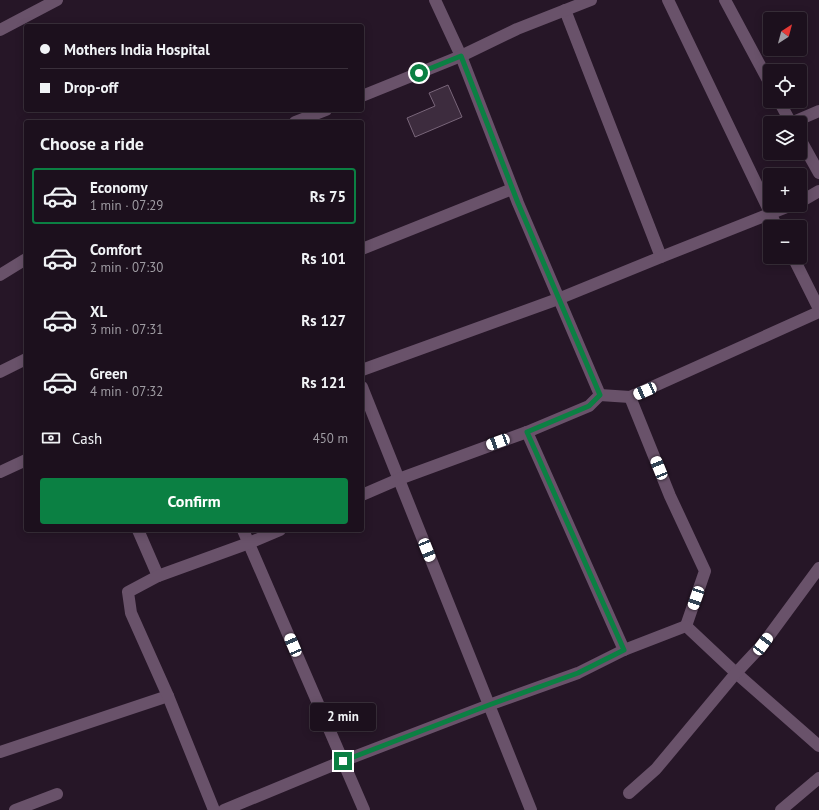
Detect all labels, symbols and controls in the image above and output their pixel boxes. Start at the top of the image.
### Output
north arrow [763,12,807,56]
map controls [763,12,807,264]
text: Mothers India Hospital [64,40,210,59]
route start [410,64,428,82]
button: locate [763,64,807,108]
text: Drop-off [64,78,118,97]
button: layers [763,116,807,160]
text: Choose a ride [40,132,144,155]
button: + [763,168,807,212]
icon: car [42,178,78,214]
text: Economy [90,178,148,197]
text: Rs 75 [310,187,346,206]
text: 1 min · 07:29 [90,197,163,214]
button: − [763,220,807,264]
icon: car [42,240,78,276]
text: Comfort [90,240,142,259]
text: Rs 101 [301,249,346,268]
text: 2 min · 07:30 [90,259,163,276]
icon: car [42,302,78,338]
text: XL [90,302,107,321]
text: Rs 127 [301,311,346,330]
text: 3 min · 07:31 [90,321,163,338]
icon: car [42,364,78,400]
text: Green [90,364,128,383]
text: Rs 121 [301,373,346,392]
car [632,381,658,401]
text: 4 min · 07:32 [90,383,163,400]
icon: cash [40,427,62,449]
text: Cash [72,429,102,448]
text: 450 m [313,430,348,447]
car [485,432,511,452]
car [649,455,669,481]
button: Confirm [40,478,348,524]
car [417,537,437,563]
car [686,585,706,611]
car [751,631,775,657]
car [283,632,303,658]
callout: 2 min [310,703,376,731]
text: 2 min [327,708,359,725]
route end [334,752,352,770]

